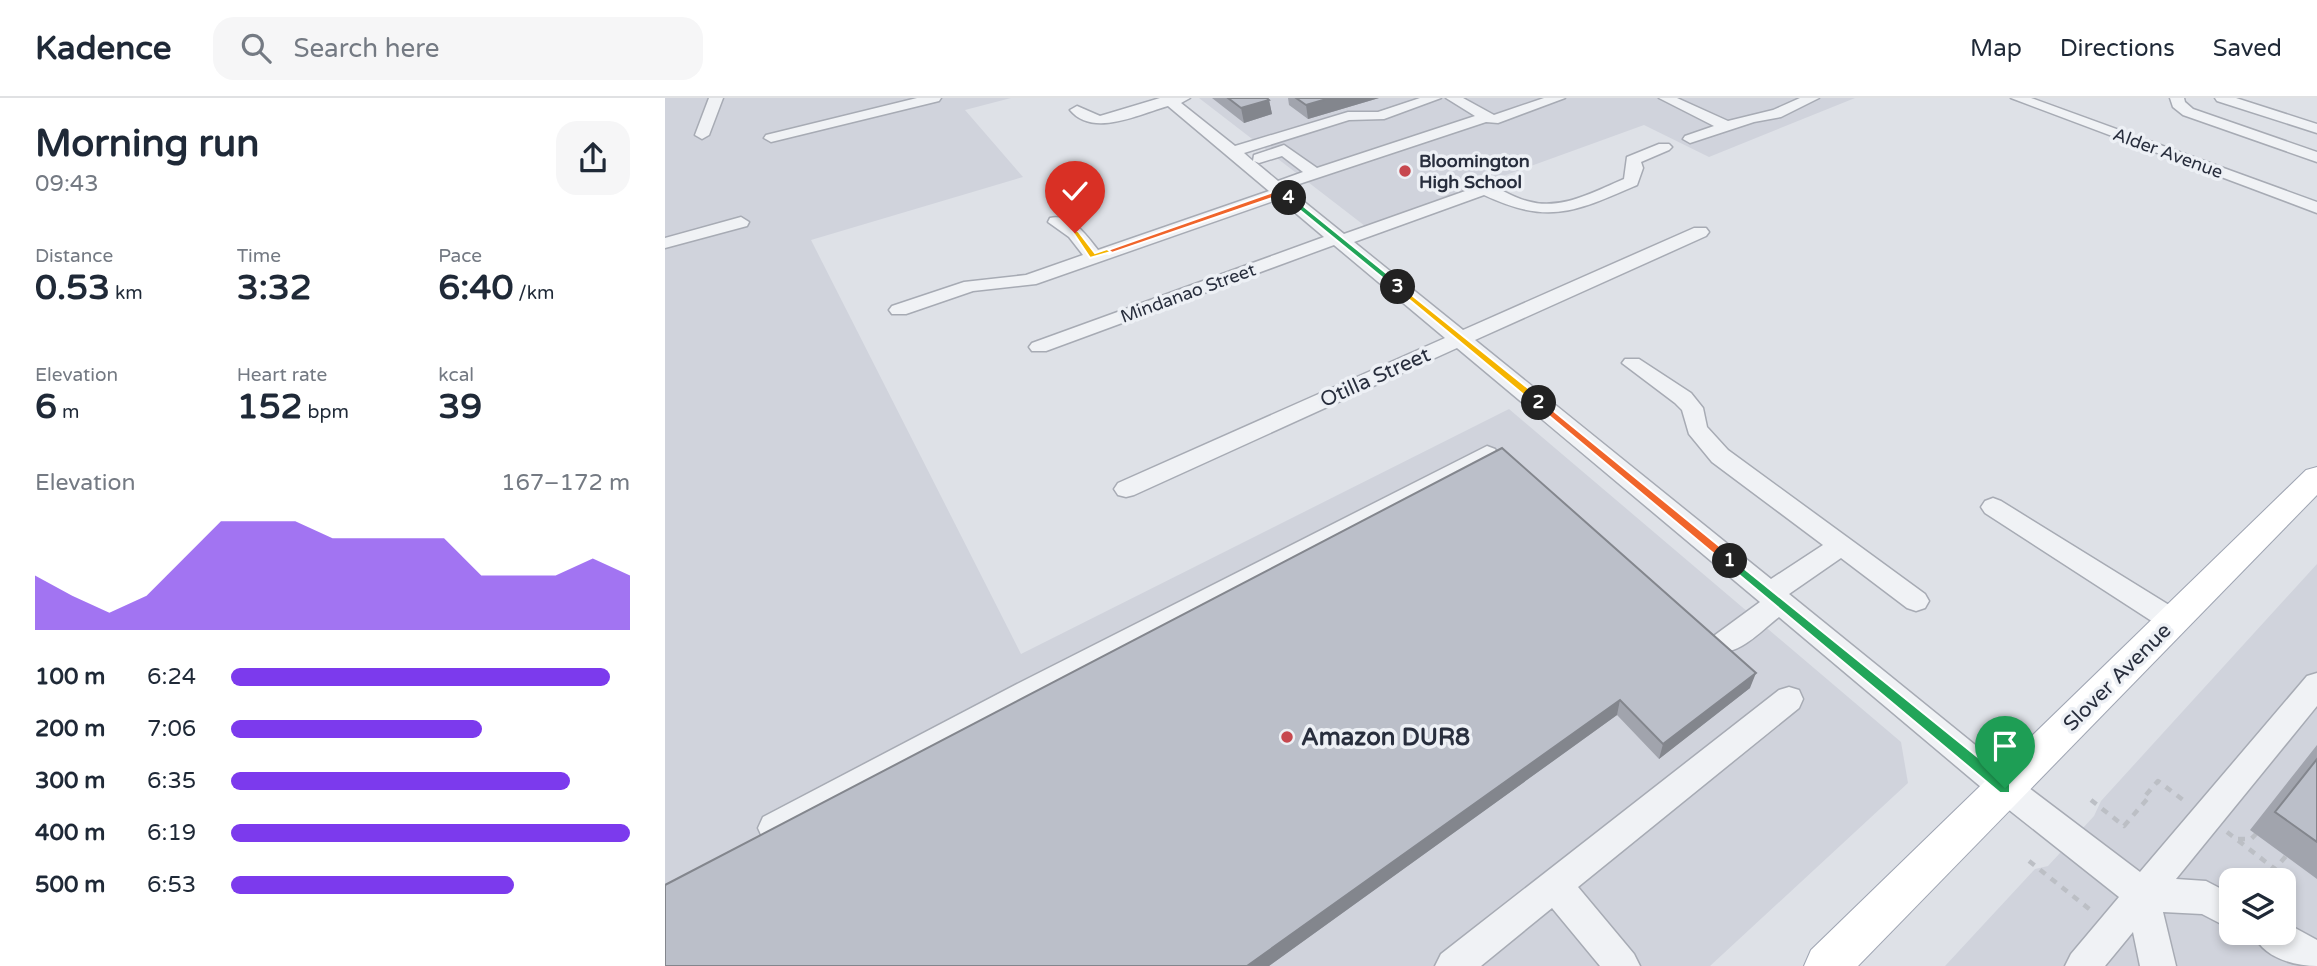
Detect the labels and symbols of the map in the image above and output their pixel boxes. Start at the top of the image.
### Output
street label: Alder Avenue [2110,123,2226,183]
place label: Bloomington High School [1419,150,1530,193]
pin [1045,161,1105,233]
marker: Bloomington High School [1397,163,1413,179]
pin: 4 [1271,180,1307,216]
street label: Mindanao Street [1117,258,1259,328]
pin: 3 [1381,270,1415,304]
street label: Otilla Street [1316,342,1434,413]
pin: 2 [1521,386,1557,420]
pin: 1 [1713,544,1747,578]
street label: Slover Avenue [2058,618,2177,736]
pin [1975,716,2035,788]
place label: Amazon DUR8 [1301,723,1470,752]
marker: Amazon DUR8 [1279,729,1295,745]

